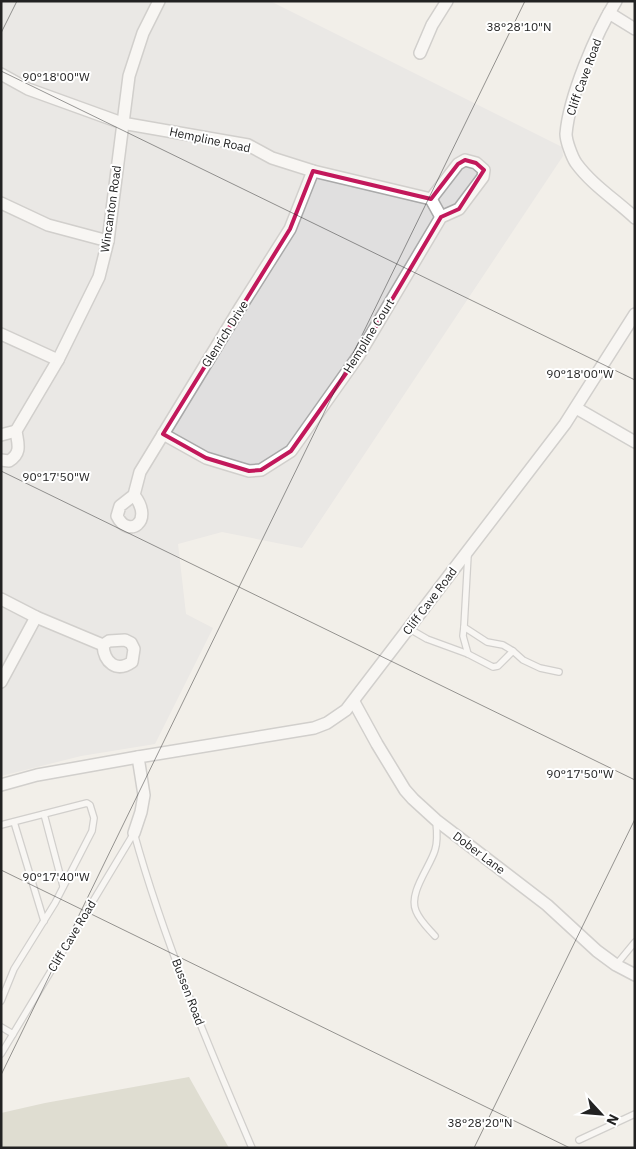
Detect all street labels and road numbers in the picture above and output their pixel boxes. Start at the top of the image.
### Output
street label: Cliff Cave Road [563,36,604,117]
street label: Hempline Road [168,124,252,155]
street label: Wincanton Road [97,164,124,253]
street label: Hempline Court [340,296,397,376]
street label: Glenrich Drive [198,297,251,370]
street label: Cliff Cave Road [399,564,460,638]
street label: Dober Lane [450,828,509,877]
street label: Cliff Cave Road [44,897,99,974]
street label: Bussen Road [169,956,208,1027]

